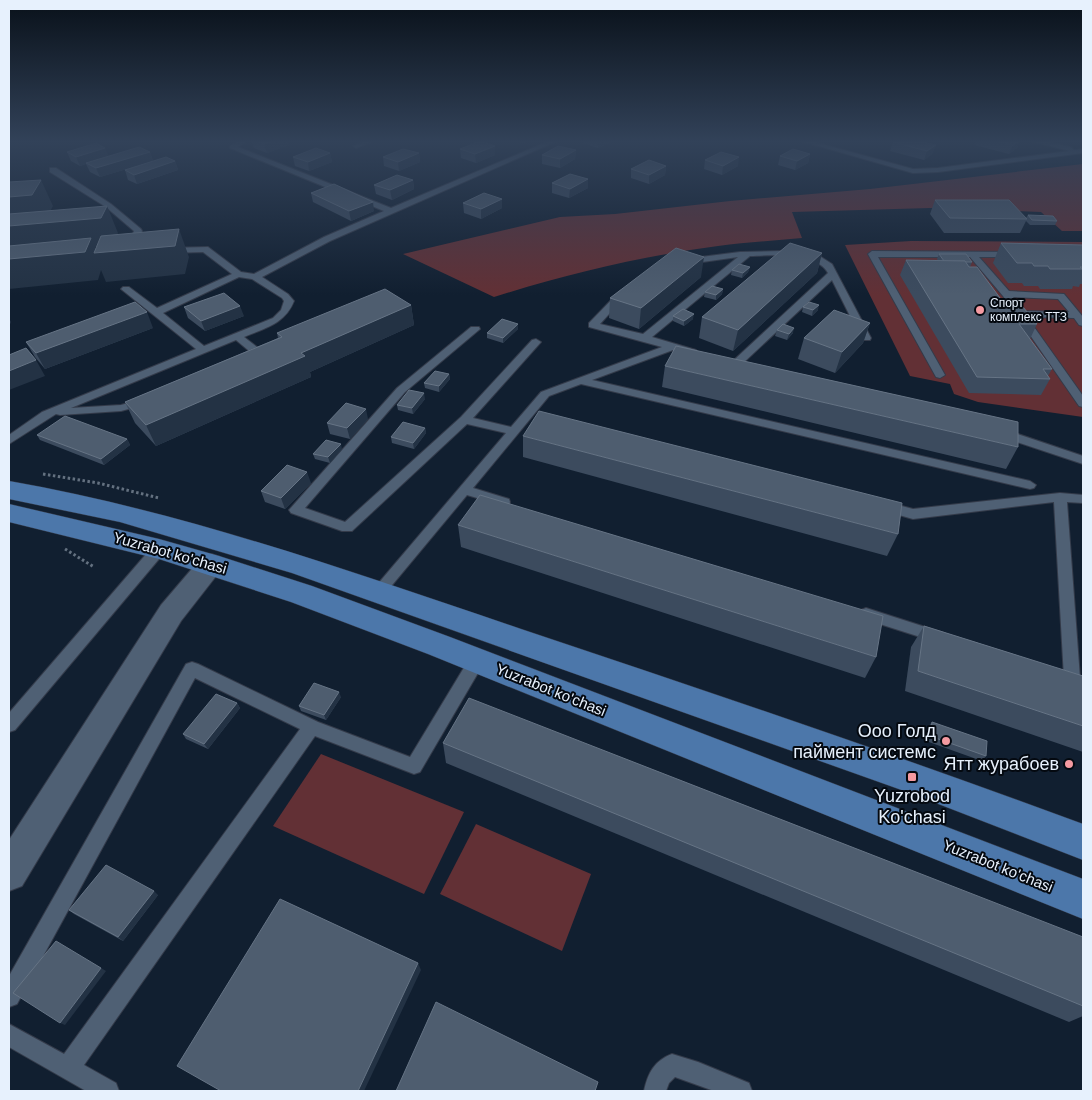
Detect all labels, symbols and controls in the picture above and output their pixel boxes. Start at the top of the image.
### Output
place label: Спорт комплекс ТТЗ [990,296,1067,324]
marker: Спорт комплекс ТТЗ [974,304,986,316]
street label: Yuzrabot ko'chasi [112,528,229,577]
street label: Yuzrabot ko'chasi [494,660,609,719]
place label: Ооо Голд паймент системс [793,721,936,762]
marker: Ооо Голд паймент системс [940,735,952,747]
place label: Ятт журабоев [944,754,1059,774]
marker: Ятт журабоев [1063,758,1075,770]
marker: Yuzrobod Ko'chasi [906,771,918,783]
place label: Yuzrobod Ko'chasi [874,786,950,827]
street label: Yuzrabot ko'chasi [941,836,1056,895]

